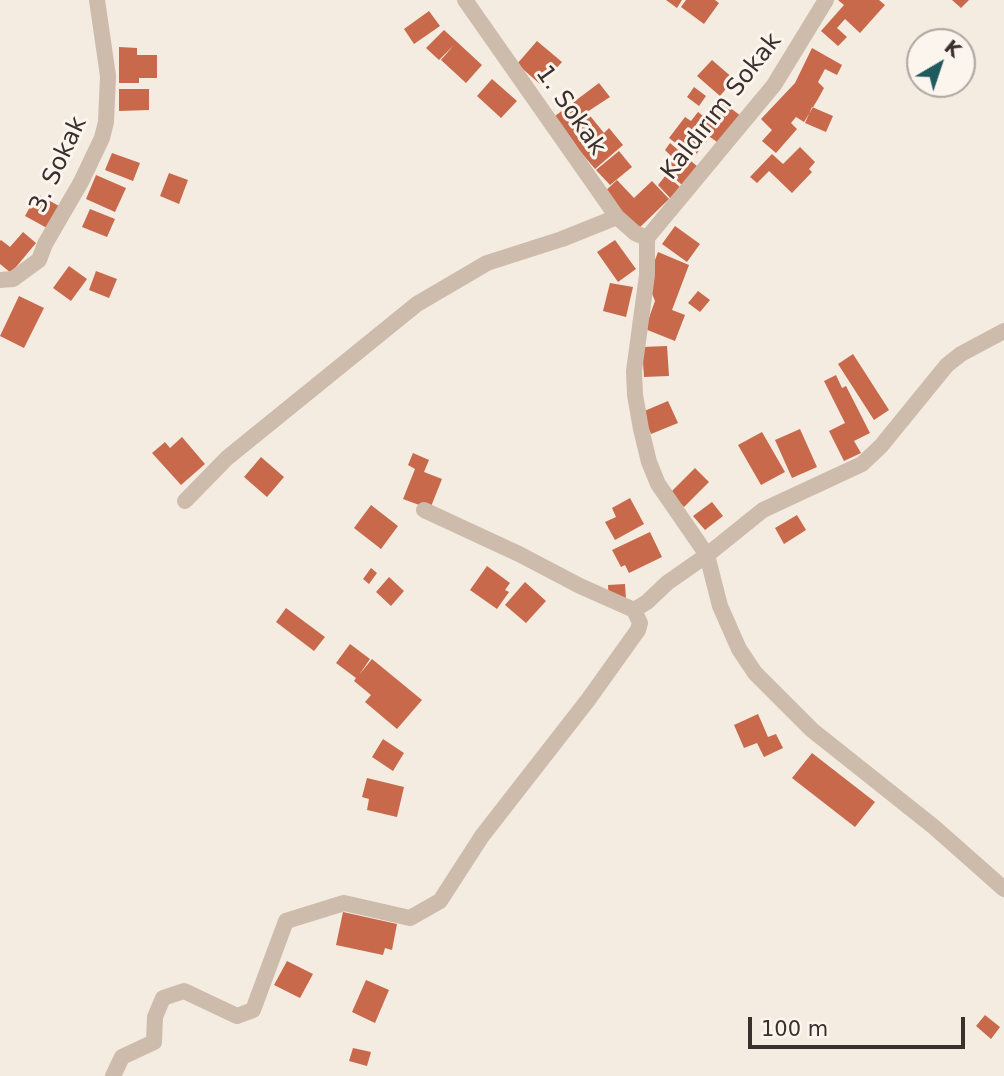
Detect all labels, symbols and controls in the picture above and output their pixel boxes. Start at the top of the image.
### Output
street label: Kaldırım Sokak [656,28,788,186]
north arrow [906,28,976,98]
text: K [940,35,966,61]
street label: 1. Sokak [529,61,611,161]
street label: 3. Sokak [24,112,94,218]
scale bar [752,1002,969,1046]
text: 100 m [761,1017,828,1041]

